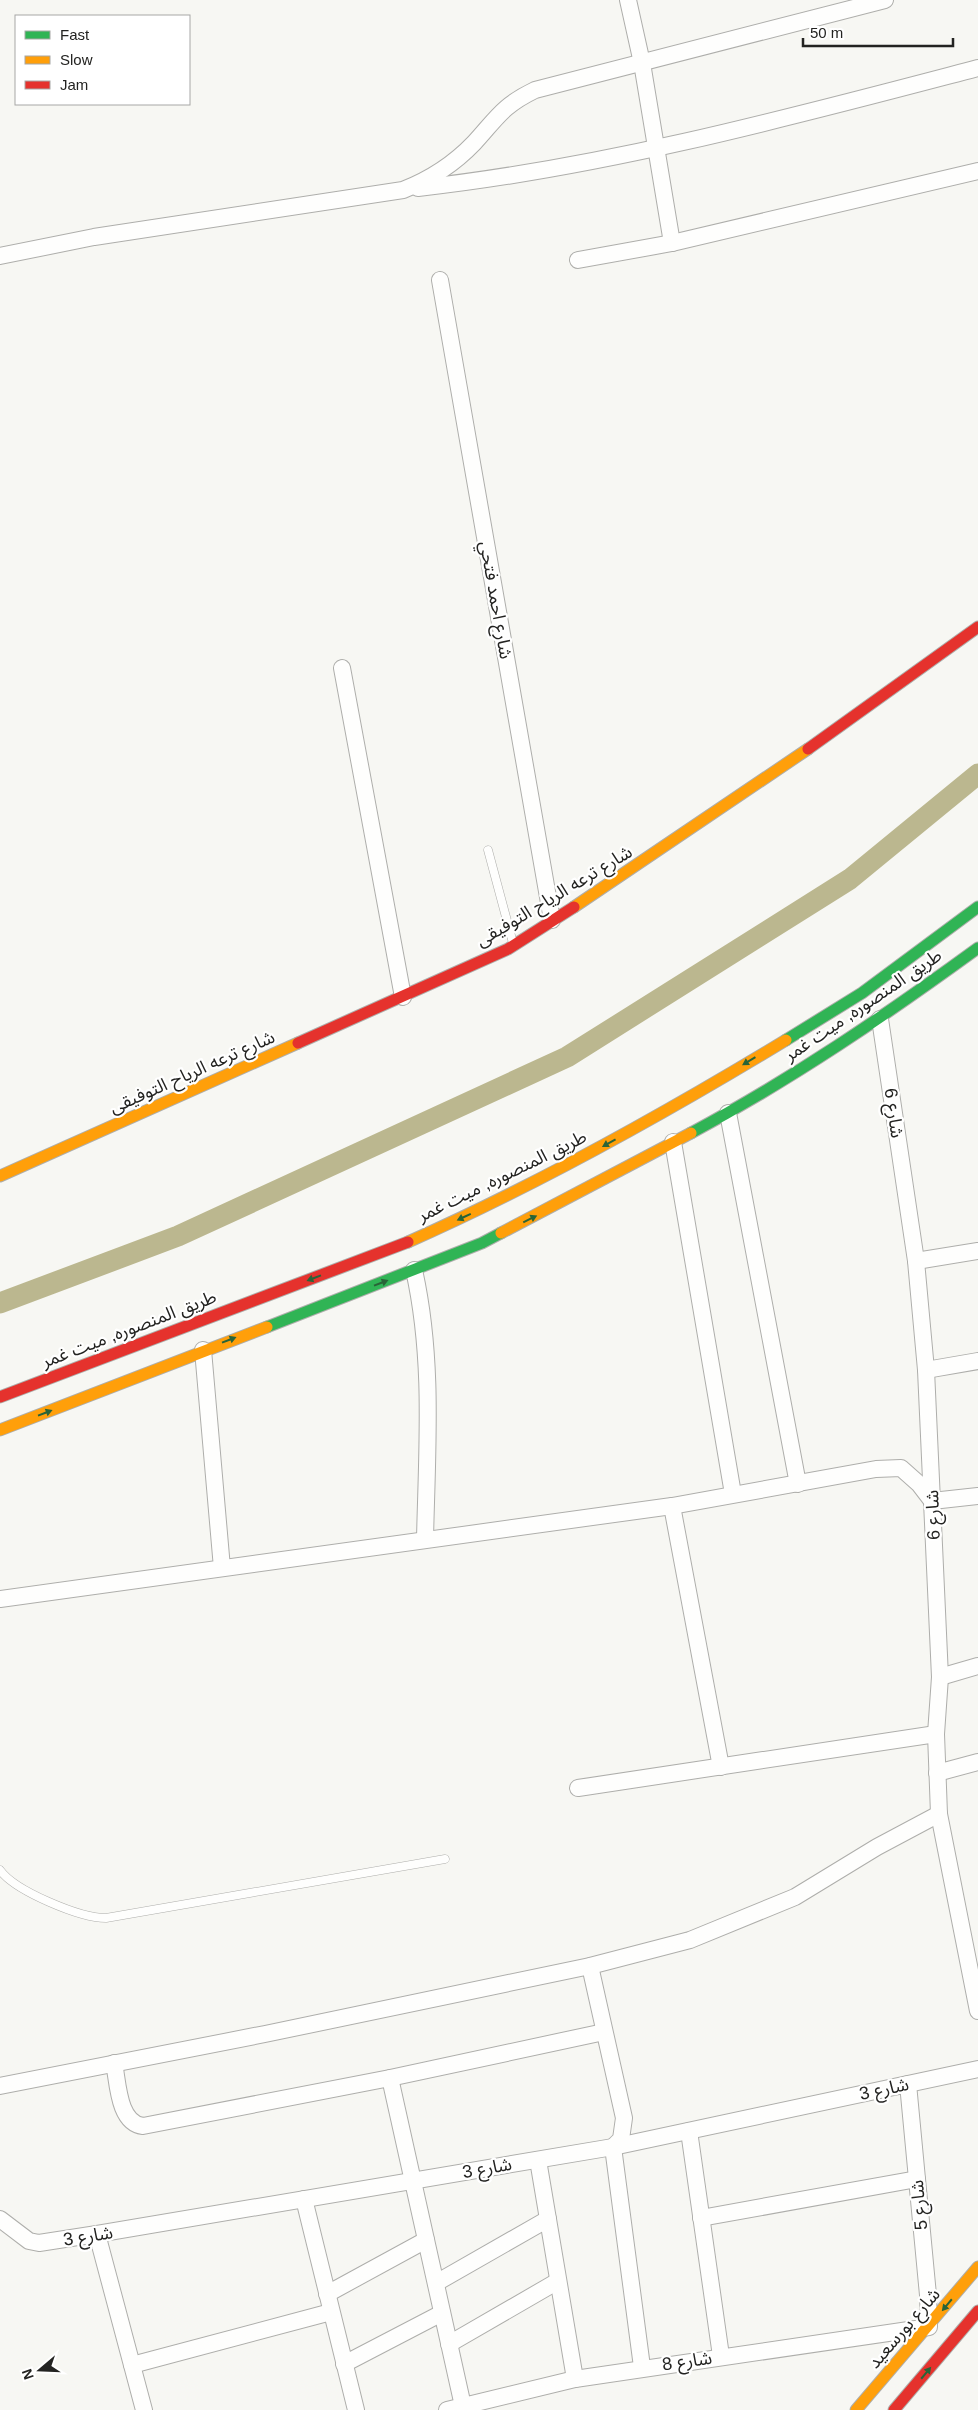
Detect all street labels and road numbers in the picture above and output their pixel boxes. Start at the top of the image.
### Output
street label: شارع احمد فتحي [472,539,516,661]
street label: شارع ترعه الرياح التوفيقى [472,841,638,954]
street label: طريق المنصوره, ميت غمر [780,945,946,1067]
street label: شارع ترعه الرياح التوفيقى [106,1027,279,1121]
street label: شارع 6 [877,1087,907,1140]
street label: طريق المنصوره, ميت غمر [413,1126,590,1227]
street label: طريق المنصوره, ميت غمر [38,1286,220,1373]
street label: شارع 6 [922,1489,948,1540]
street label: شارع 3 [857,2074,911,2108]
street label: شارع 3 [461,2154,514,2186]
street label: شارع 5 [907,2179,935,2231]
street label: شارع 3 [62,2222,115,2254]
street label: شارع بورسعيد [864,2284,947,2375]
street label: شارع 8 [661,2348,714,2378]

